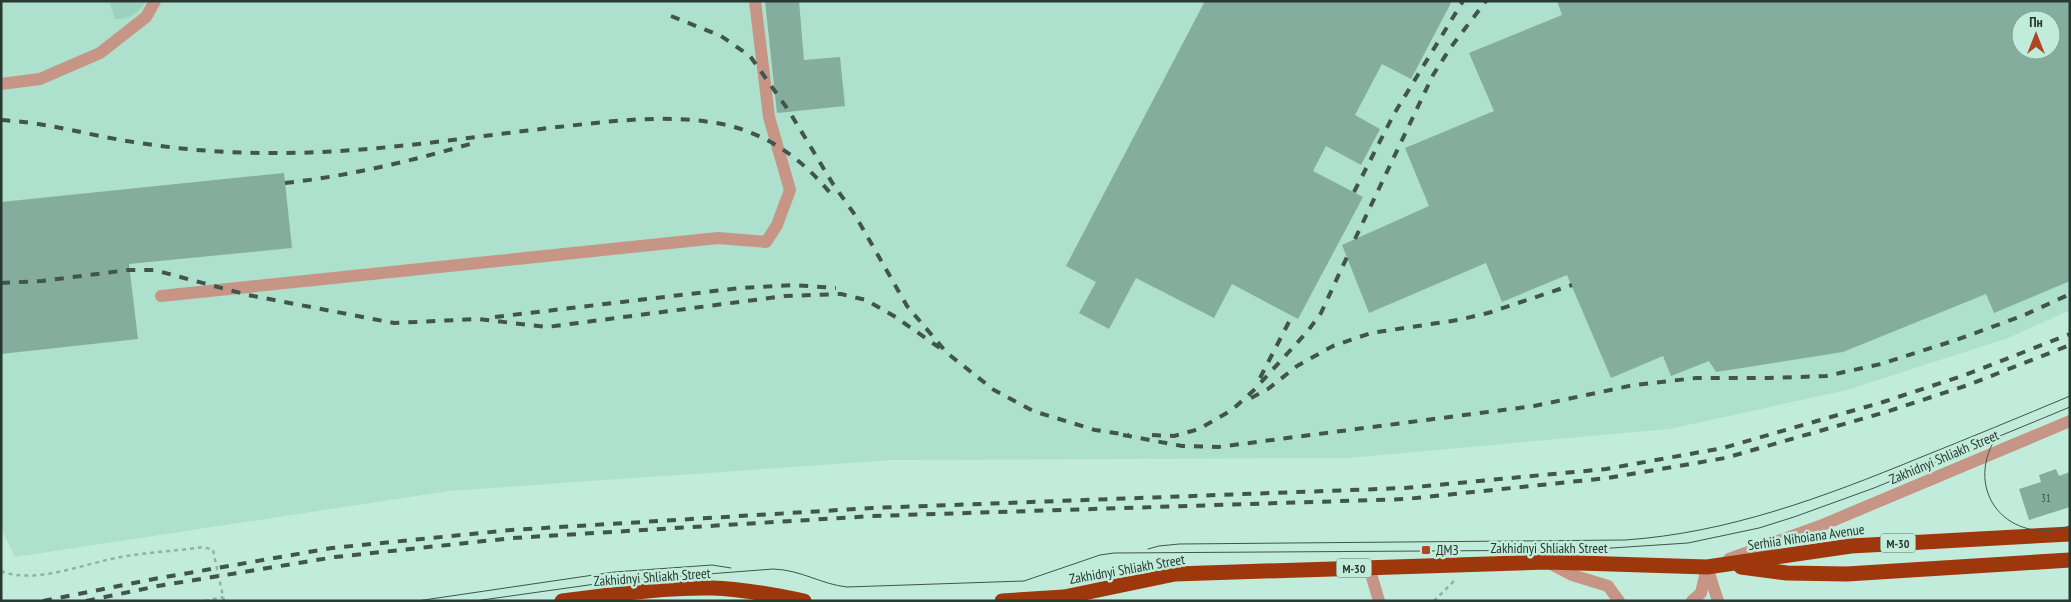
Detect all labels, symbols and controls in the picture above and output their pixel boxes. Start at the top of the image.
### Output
north arrow [2011,10,2061,60]
text: Пн [2029,13,2043,31]
street label: Zakhidnyi Shliakh Street [1887,426,2002,488]
house number: 31 [2041,491,2051,505]
street label: Serhiia Nihoiana Avenue [1747,520,1866,554]
road number: М-30 [1880,534,1916,552]
street label: Zakhidnyi Shliakh Street [1490,539,1608,557]
place label: ДМЗ [1436,541,1459,559]
marker: ДМЗ [1420,544,1432,556]
street label: Zakhidnyi Shliakh Street [1068,550,1186,588]
road number: М-30 [1336,558,1372,578]
street label: Zakhidnyi Shliakh Street [593,564,711,590]

